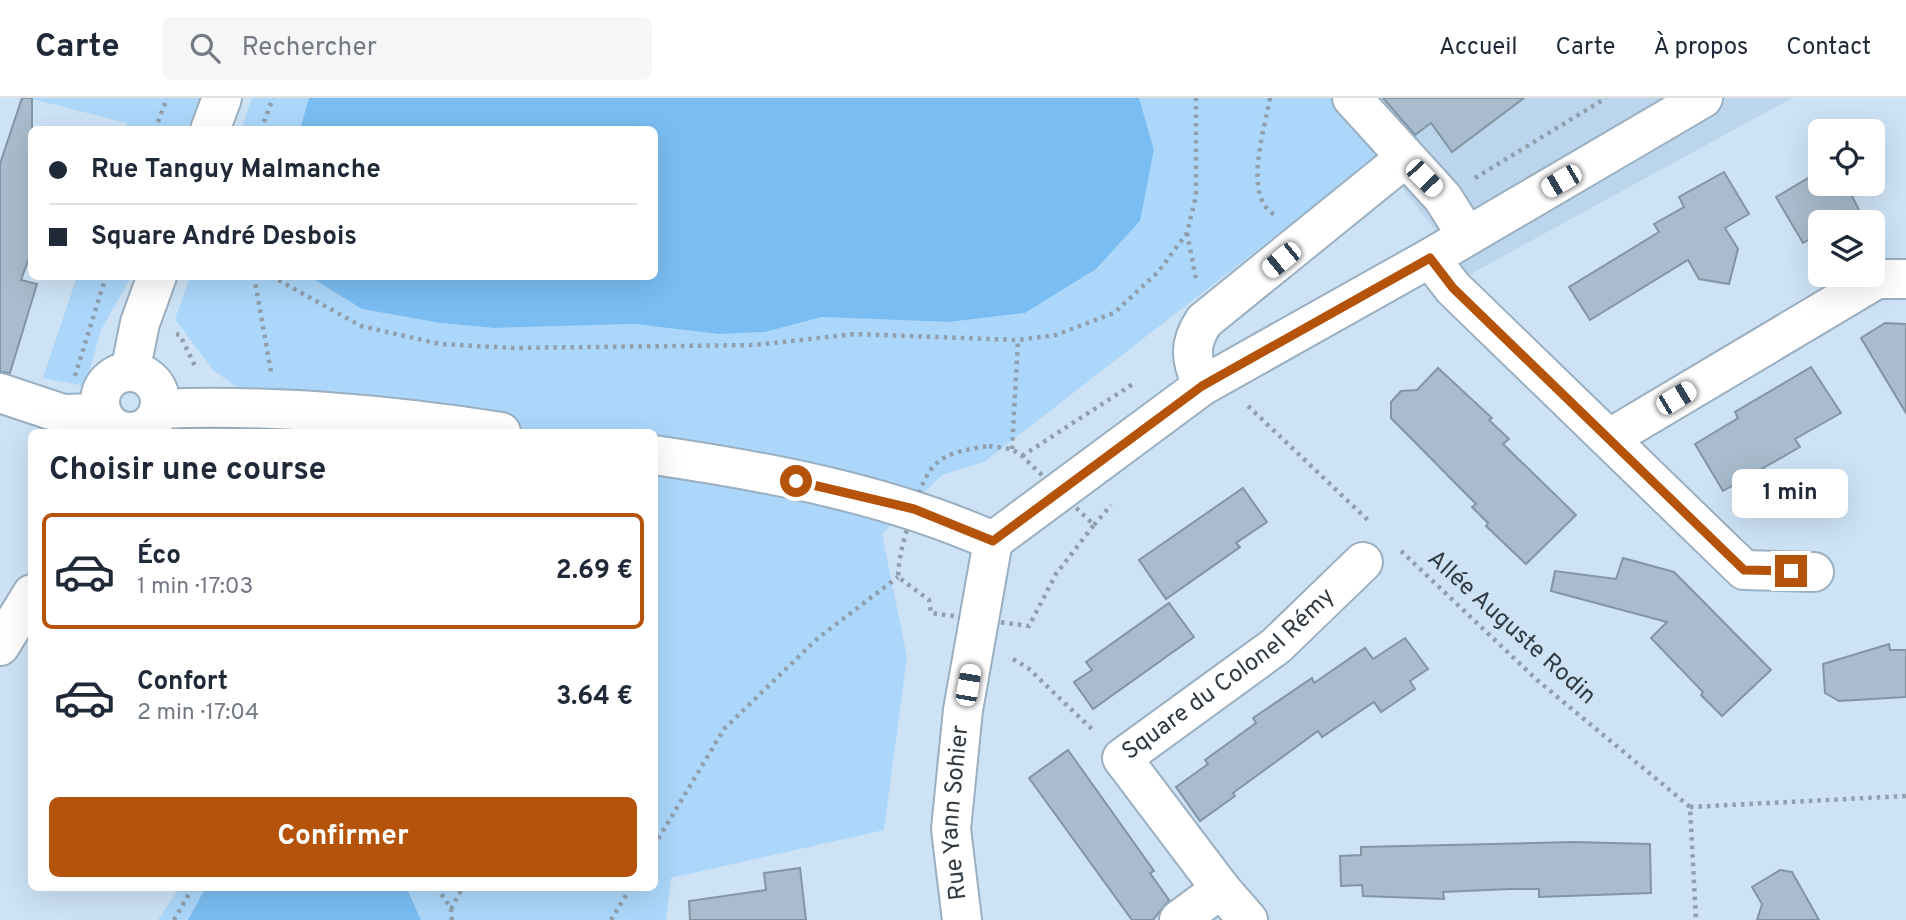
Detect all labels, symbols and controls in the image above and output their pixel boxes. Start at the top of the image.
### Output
search box [162,17,652,80]
text: Carte [35,27,120,69]
icon: search [186,29,224,67]
text: Rechercher [242,32,377,65]
text: Accueil [1439,33,1518,63]
text: Carte [1556,33,1615,63]
text: À propos [1653,33,1748,63]
text: Contact [1786,33,1871,63]
map controls [1808,119,1885,287]
button: locate [1808,119,1885,196]
text: Rue Tanguy Malmanche [91,154,381,187]
car [1402,156,1447,200]
car [1538,161,1585,201]
button: layers [1808,210,1885,287]
text: Square André Desbois [91,221,357,254]
car [1259,239,1304,281]
car [1653,378,1700,418]
text: Choisir une course [49,451,326,491]
route start [780,465,812,497]
callout: 1 min [1733,470,1849,518]
text: 1 min [1762,479,1818,508]
icon: car [53,540,116,603]
text: Éco [137,540,181,573]
street label: Allée Auguste Rodin [1420,544,1602,712]
text: 2.69 € [556,555,633,588]
route end [1775,555,1807,587]
text: 1 min · 17:03 [137,573,253,602]
street label: Square du Colonel Rémy [1117,582,1342,768]
car [955,662,982,708]
icon: car [53,666,116,729]
text: Confort [137,666,228,699]
text: 3.64 € [556,681,633,714]
text: 2 min · 17:04 [137,699,259,728]
street label: Rue Yann Sohier [936,724,976,902]
button: Confirmer [49,797,637,877]

